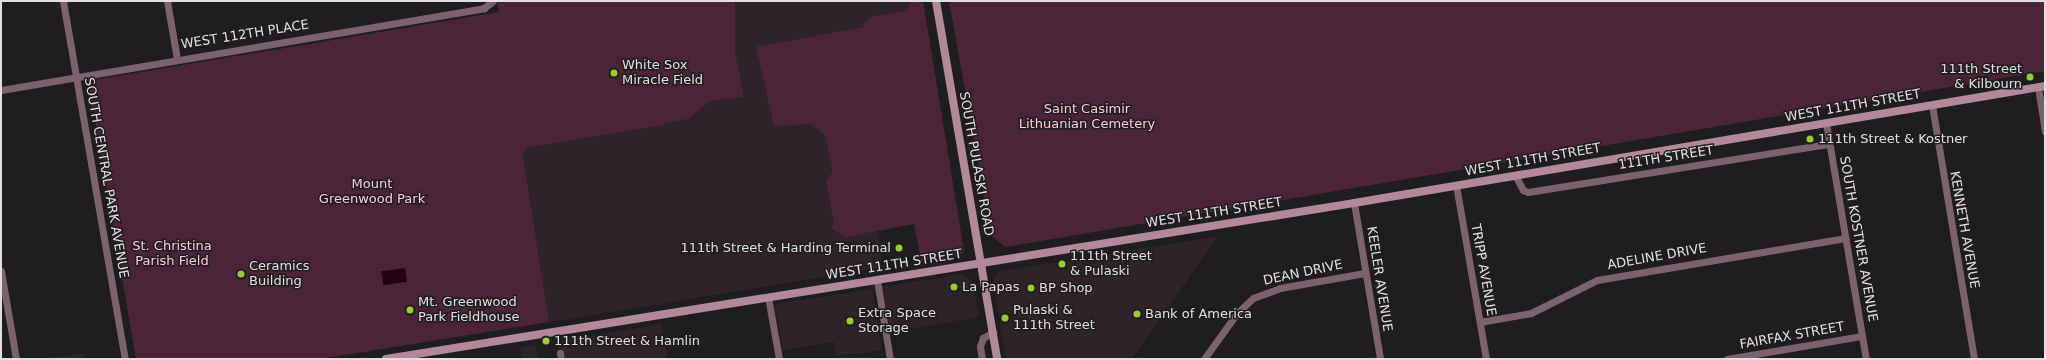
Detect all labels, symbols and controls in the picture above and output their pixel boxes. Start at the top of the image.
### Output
street label: WEST 112TH PLACE [180,17,310,53]
place label: White Sox Miracle Field [622,58,703,89]
place label: 111th Street & Kilbourn [1940,62,2022,93]
marker: White Sox Miracle Field [609,68,619,78]
marker: 111th Street & Kilbourn [2025,72,2035,82]
street label: SOUTH CENTRAL PARK AVENUE [81,76,131,280]
street label: WEST 111TH STREET [1784,86,1922,126]
street label: SOUTH PULASKI ROAD [956,91,996,237]
park label: Saint Casimir Lithuanian Cemetery [1019,102,1155,133]
place label: 111th Street & Kostner [1818,131,1967,147]
marker: 111th Street & Kostner [1805,134,1815,144]
street label: WEST 111TH STREET [1464,140,1602,180]
street label: 111TH STREET [1617,143,1715,173]
street label: SOUTH KOSTNER AVENUE [1836,155,1880,323]
street label: KENNETH AVENUE [1946,170,1982,290]
park label: Mount Greenwood Park [319,177,425,208]
street label: WEST 111TH STREET [1145,195,1283,231]
street label: TRIPP AVENUE [1467,223,1499,317]
street label: KEELER AVENUE [1363,225,1395,333]
park label: St. Christina Parish Field [132,239,212,270]
place label: 111th Street & Harding Terminal [681,240,891,256]
street label: ADELINE DRIVE [1606,241,1708,273]
marker: 111th Street & Harding Terminal [894,243,904,253]
street label: WEST 111TH STREET [825,247,963,283]
place label: 111th Street & Pulaski [1070,249,1152,280]
street label: DEAN DRIVE [1262,257,1344,289]
place label: Ceramics Building [249,259,310,290]
marker: 111th Street & Pulaski [1057,259,1067,269]
marker: Ceramics Building [236,269,246,279]
place label: La Papas [962,279,1020,295]
place label: BP Shop [1039,280,1093,296]
marker: La Papas [949,282,959,292]
marker: BP Shop [1026,283,1036,293]
place label: Mt. Greenwood Park Fieldhouse [418,295,519,326]
place label: Pulaski & 111th Street [1013,303,1095,334]
marker: Mt. Greenwood Park Fieldhouse [405,305,415,315]
place label: Extra Space Storage [858,306,936,337]
place label: Bank of America [1145,306,1252,322]
marker: Bank of America [1132,309,1142,319]
marker: Pulaski & 111th Street [1000,313,1010,323]
marker: Extra Space Storage [845,316,855,326]
street label: FAIRFAX STREET [1739,319,1845,353]
place label: 111th Street & Hamlin [554,333,700,349]
marker: 111th Street & Hamlin [541,336,551,346]

